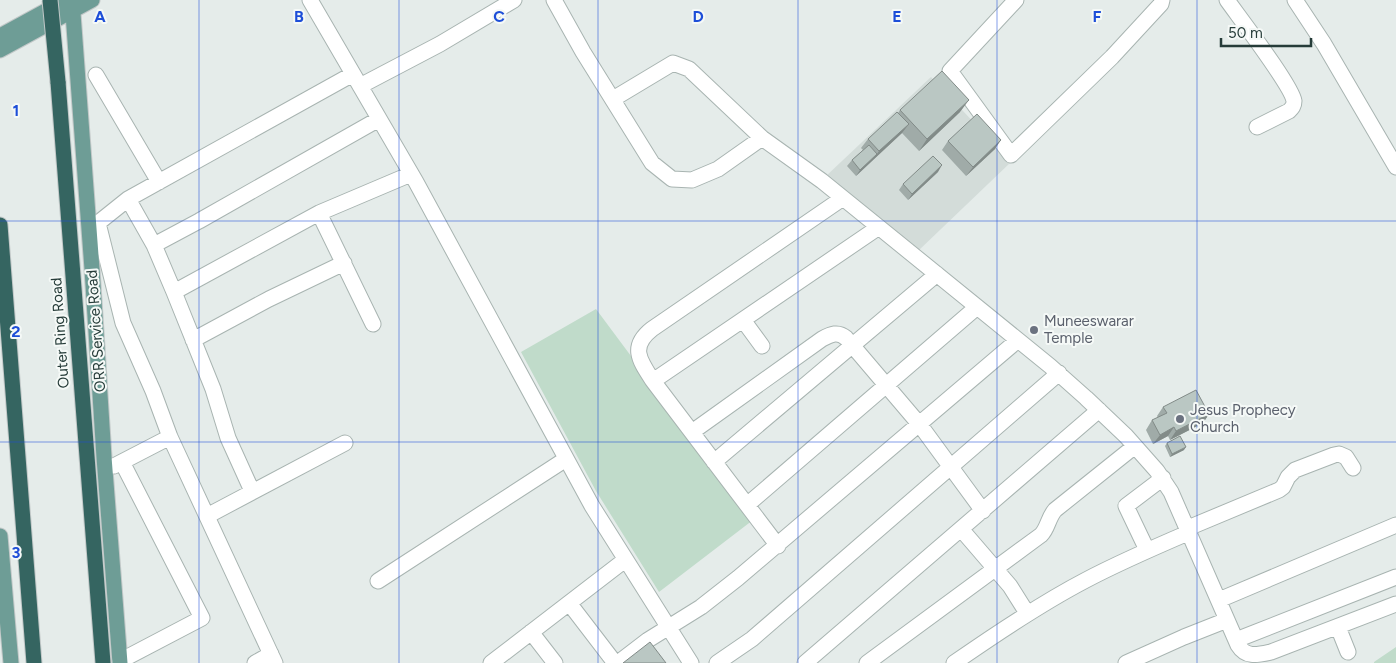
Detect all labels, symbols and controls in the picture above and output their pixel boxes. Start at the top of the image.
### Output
text: A [94,7,106,26]
text: B [294,7,304,26]
text: C [493,7,505,26]
text: D [692,7,704,26]
text: E [892,7,902,26]
text: F [1093,7,1102,26]
scale bar [1221,15,1311,47]
text: 50 m [1228,24,1263,42]
text: 1 [13,101,19,120]
street label: ORR Service Road [83,269,109,393]
street label: Outer Ring Road [47,277,73,389]
place label: Muneeswarar Temple [1044,312,1134,347]
text: 2 [11,322,21,341]
marker: Muneeswarar Temple [1028,324,1040,336]
place label: Jesus Prophecy Church [1190,401,1296,436]
marker: Jesus Prophecy Church [1174,413,1186,425]
text: 3 [12,543,21,562]

